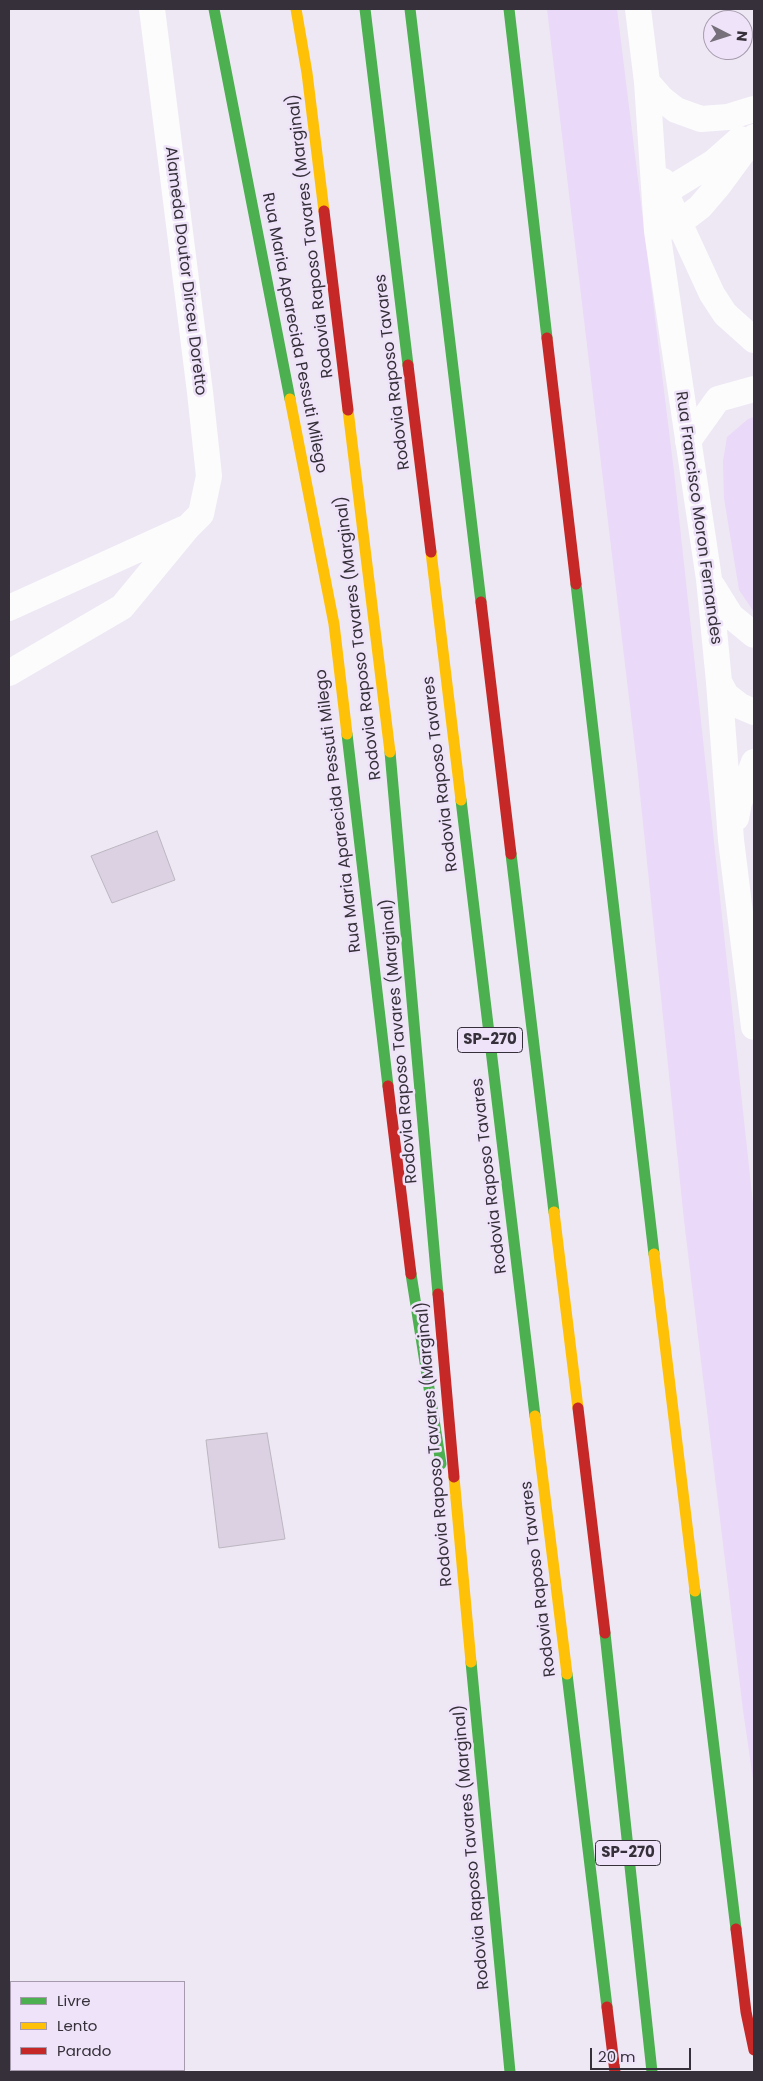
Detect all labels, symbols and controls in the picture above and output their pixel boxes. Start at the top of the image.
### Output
north arrow [703,10,753,60]
text: N [732,30,752,42]
street label: Rodovia Raposo Tavares (Marginal) [284,93,338,379]
street label: Alameda Doutor Dirceu Doretto [160,145,210,397]
street label: Rua Maria Aparecida Pessuti Milego [257,191,331,475]
street label: Rodovia Raposo Tavares [371,273,415,471]
street label: Rua Francisco Moron Fernandes [671,390,725,646]
street label: Rodovia Raposo Tavares (Marginal) [332,495,386,781]
street label: Rua Maria Aparecida Pessuti Milego [312,668,366,954]
street label: Rodovia Raposo Tavares [419,675,463,873]
street label: Rodovia Raposo Tavares (Marginal) [378,898,422,1184]
road number: SP-270 [458,1028,522,1052]
street label: Rodovia Raposo Tavares [468,1077,512,1275]
street label: Rodovia Raposo Tavares (Marginal) [413,1301,457,1587]
street label: Rodovia Raposo Tavares [517,1480,561,1678]
street label: Rodovia Raposo Tavares (Marginal) [450,1704,494,1990]
road number: SP-270 [596,1840,660,1866]
legend [10,1981,185,2071]
text: Livre [57,1990,90,2011]
text: Lento [57,2015,97,2036]
scale bar [593,2038,694,2070]
text: Parado [57,2040,111,2061]
text: 20 m [598,2046,636,2067]

